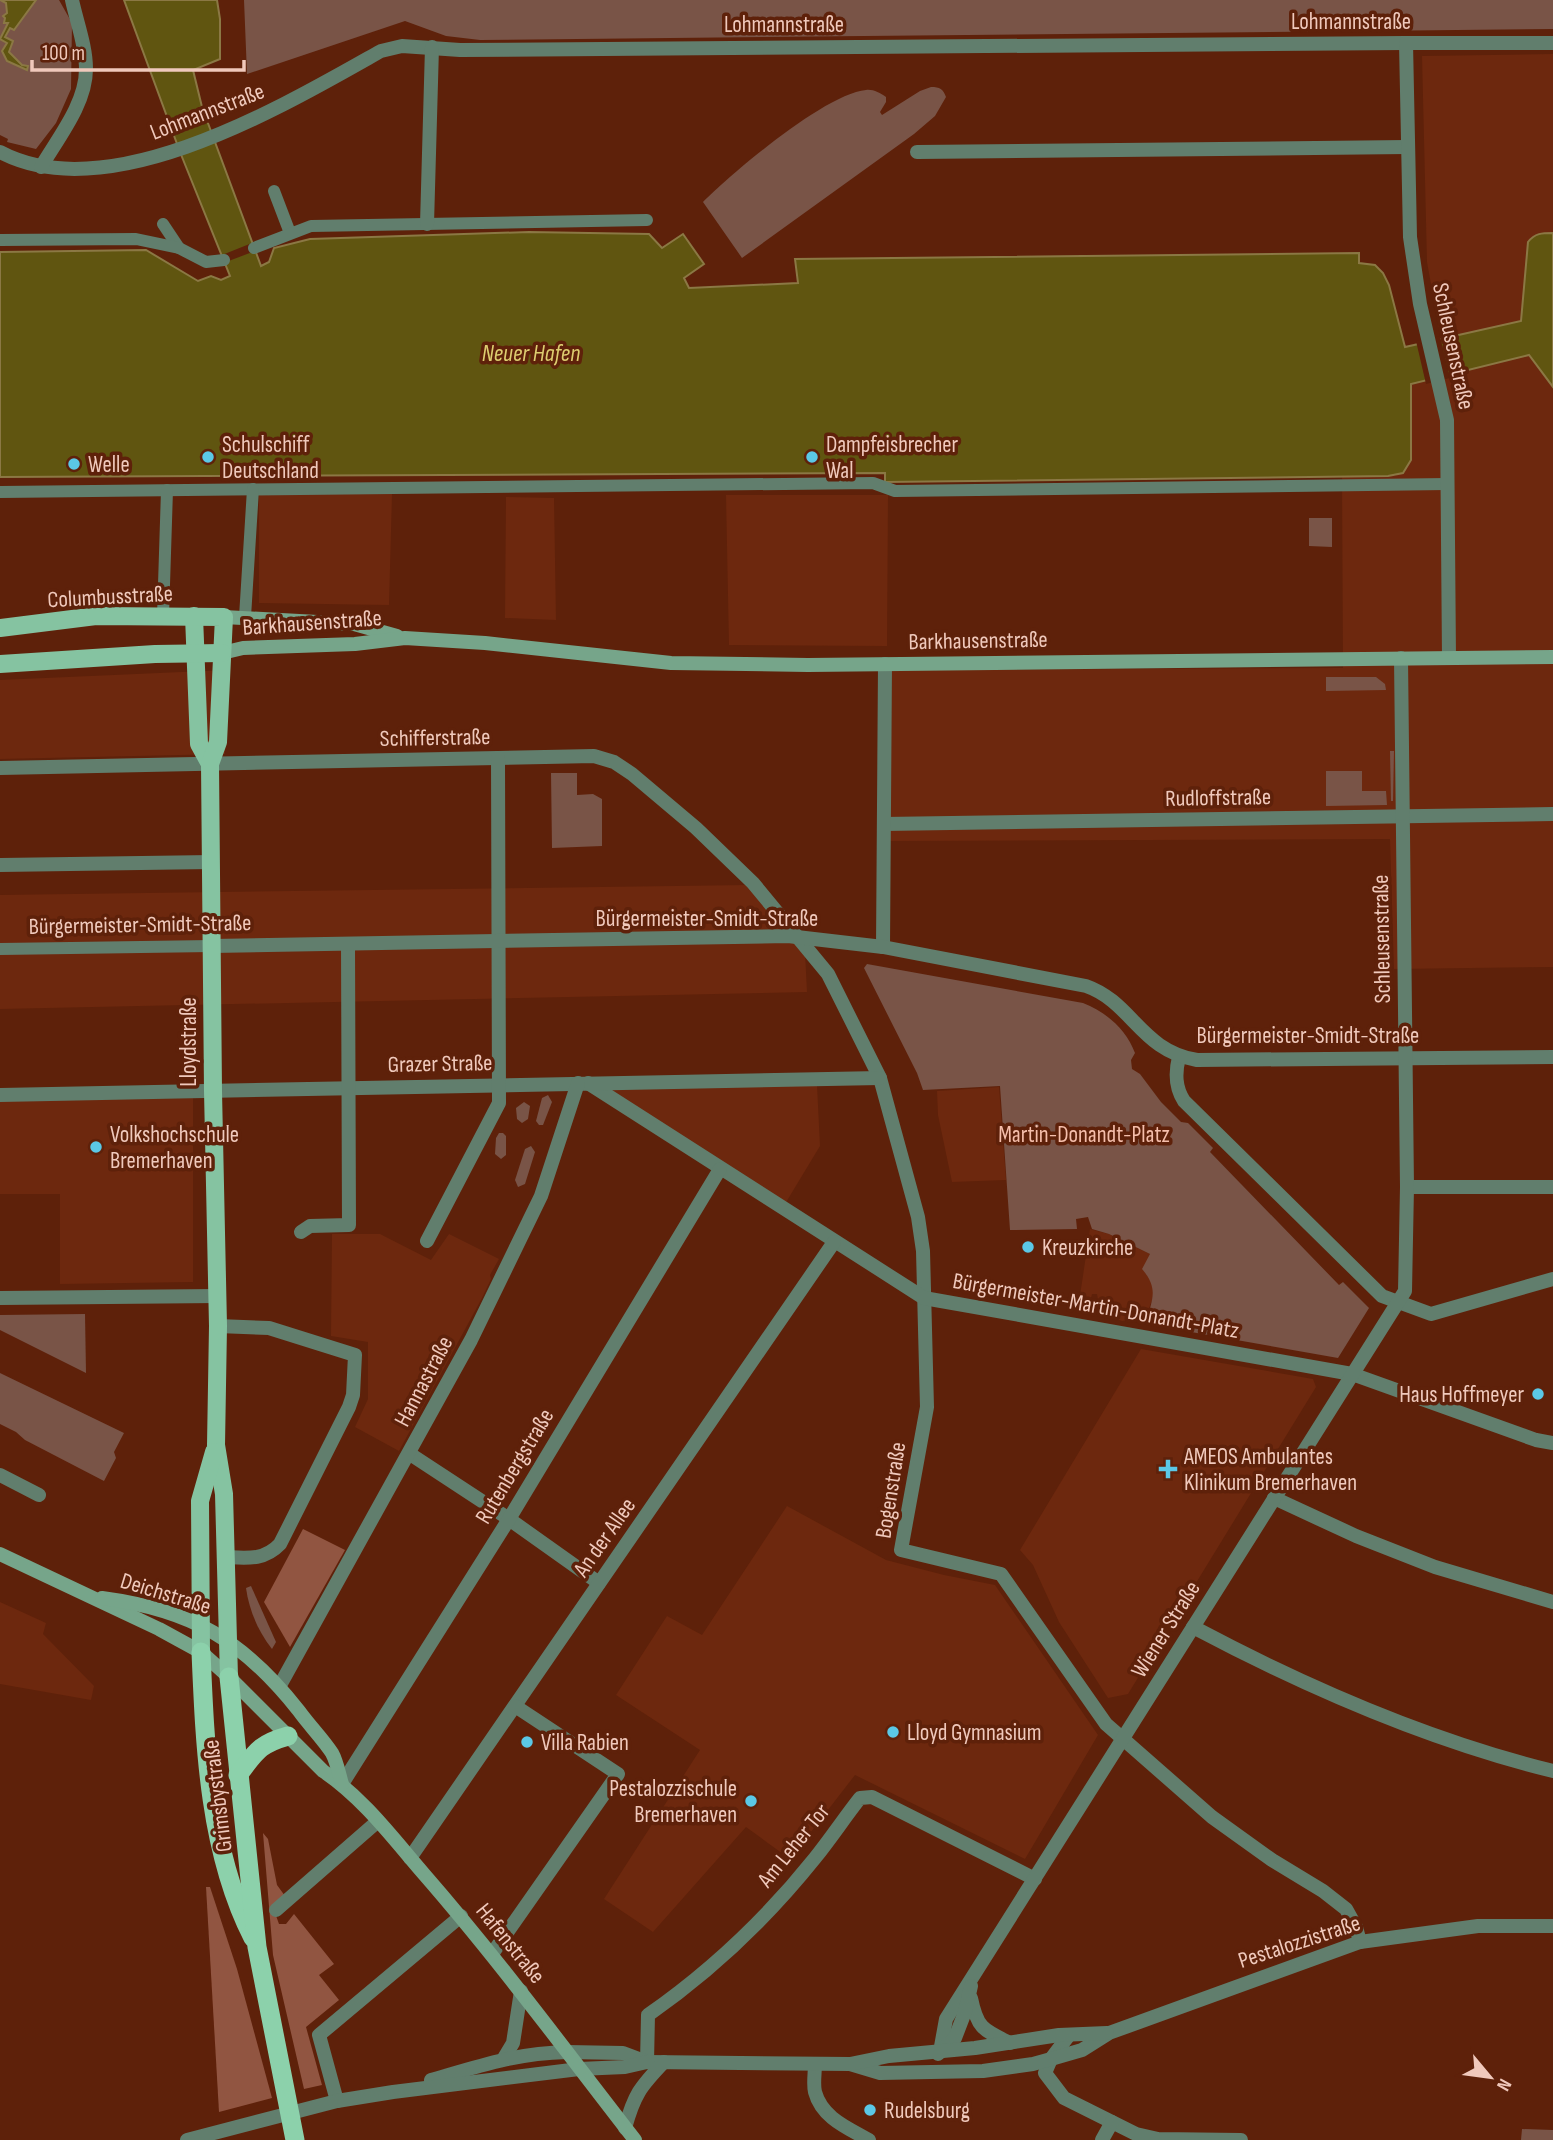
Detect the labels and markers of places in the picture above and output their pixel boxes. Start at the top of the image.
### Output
place label: Schulschiff Deutschland [222,431,319,485]
place label: Dampfeisbrecher Wal [826,431,958,485]
marker: Schulschiff Deutschland [200,449,216,465]
marker: Dampfeisbrecher Wal [804,449,820,465]
place label: Welle [88,451,130,479]
marker: Welle [66,456,82,472]
place label: Volkshochschule Bremerhaven [110,1121,239,1175]
marker: Volkshochschule Bremerhaven [88,1139,104,1155]
place label: Kreuzkirche [1042,1234,1133,1262]
marker: Kreuzkirche [1020,1239,1036,1255]
place label: Haus Hoffmeyer [1399,1381,1524,1409]
marker: Haus Hoffmeyer [1530,1386,1546,1402]
place label: AMEOS Ambulantes Klinikum Bremerhaven [1183,1443,1357,1497]
marker: AMEOS Ambulantes Klinikum Bremerhaven [1158,1459,1178,1479]
place label: Lloyd Gymnasium [907,1719,1042,1747]
marker: Lloyd Gymnasium [885,1724,901,1740]
place label: Villa Rabien [541,1729,629,1757]
marker: Villa Rabien [519,1734,535,1750]
place label: Pestalozzischule Bremerhaven [609,1775,737,1829]
marker: Pestalozzischule Bremerhaven [743,1793,759,1809]
place label: Rudelsburg [884,2097,970,2125]
marker: Rudelsburg [862,2102,878,2118]

